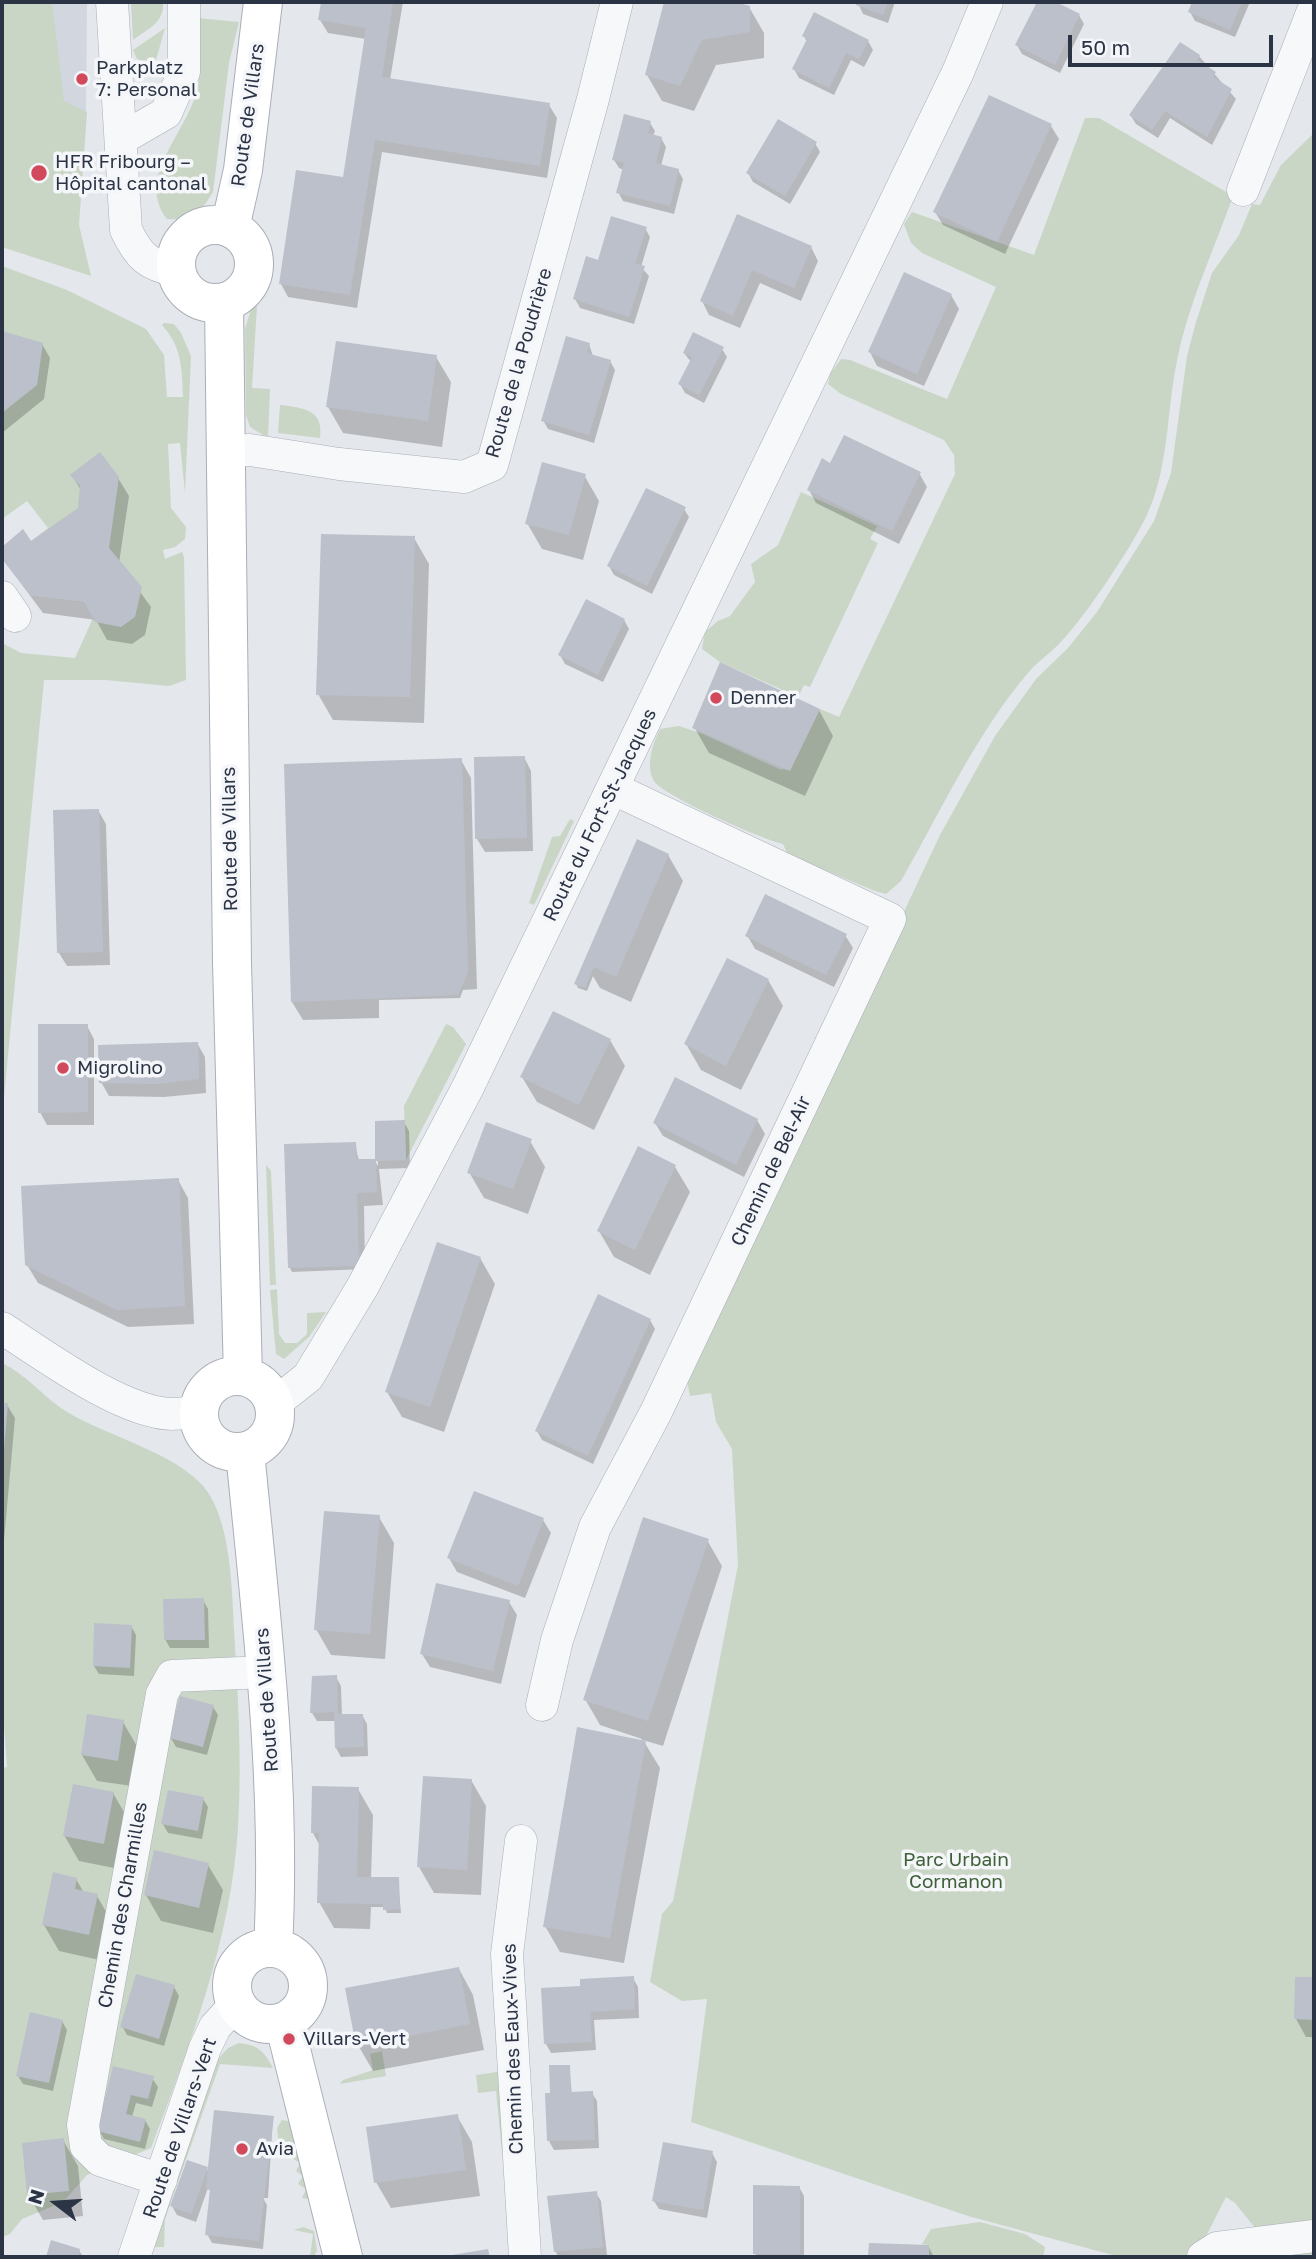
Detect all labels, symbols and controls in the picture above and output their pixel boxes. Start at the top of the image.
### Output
scale bar [1071,21,1276,65]
text: 50 m [1081,34,1130,60]
street label: Route de Villars [227,42,269,188]
place label: Parkplatz 7: Personal [96,57,197,101]
marker: Parkplatz 7: Personal [74,71,90,87]
place label: HFR Fribourg – Hôpital cantonal [55,151,207,195]
marker: HFR Fribourg – Hôpital cantonal [29,163,49,183]
street label: Route de la Poudrière [481,265,557,461]
place label: Denner [730,687,796,709]
marker: Denner [708,690,724,706]
street label: Route du Fort-St-Jacques [539,705,661,925]
street label: Route de Villars [217,766,243,912]
place label: Migrolino [77,1057,163,1079]
marker: Migrolino [55,1060,71,1076]
street label: Chemin de Bel-Air [726,1092,816,1250]
street label: Route de Villars [251,1627,283,1773]
street label: Chemin des Charmilles [94,1800,152,2010]
park label: Parc Urbain Cormanon [903,1849,1009,1893]
street label: Chemin des Eaux-Vives [498,1943,528,2155]
place label: Villars-Vert [303,2028,406,2050]
marker: Villars-Vert [281,2031,297,2047]
street label: Route de Villars-Vert [138,2035,222,2221]
place label: Avia [256,2138,294,2160]
marker: Avia [234,2141,250,2157]
north arrow [21,2168,91,2238]
text: N [22,2186,49,2207]

